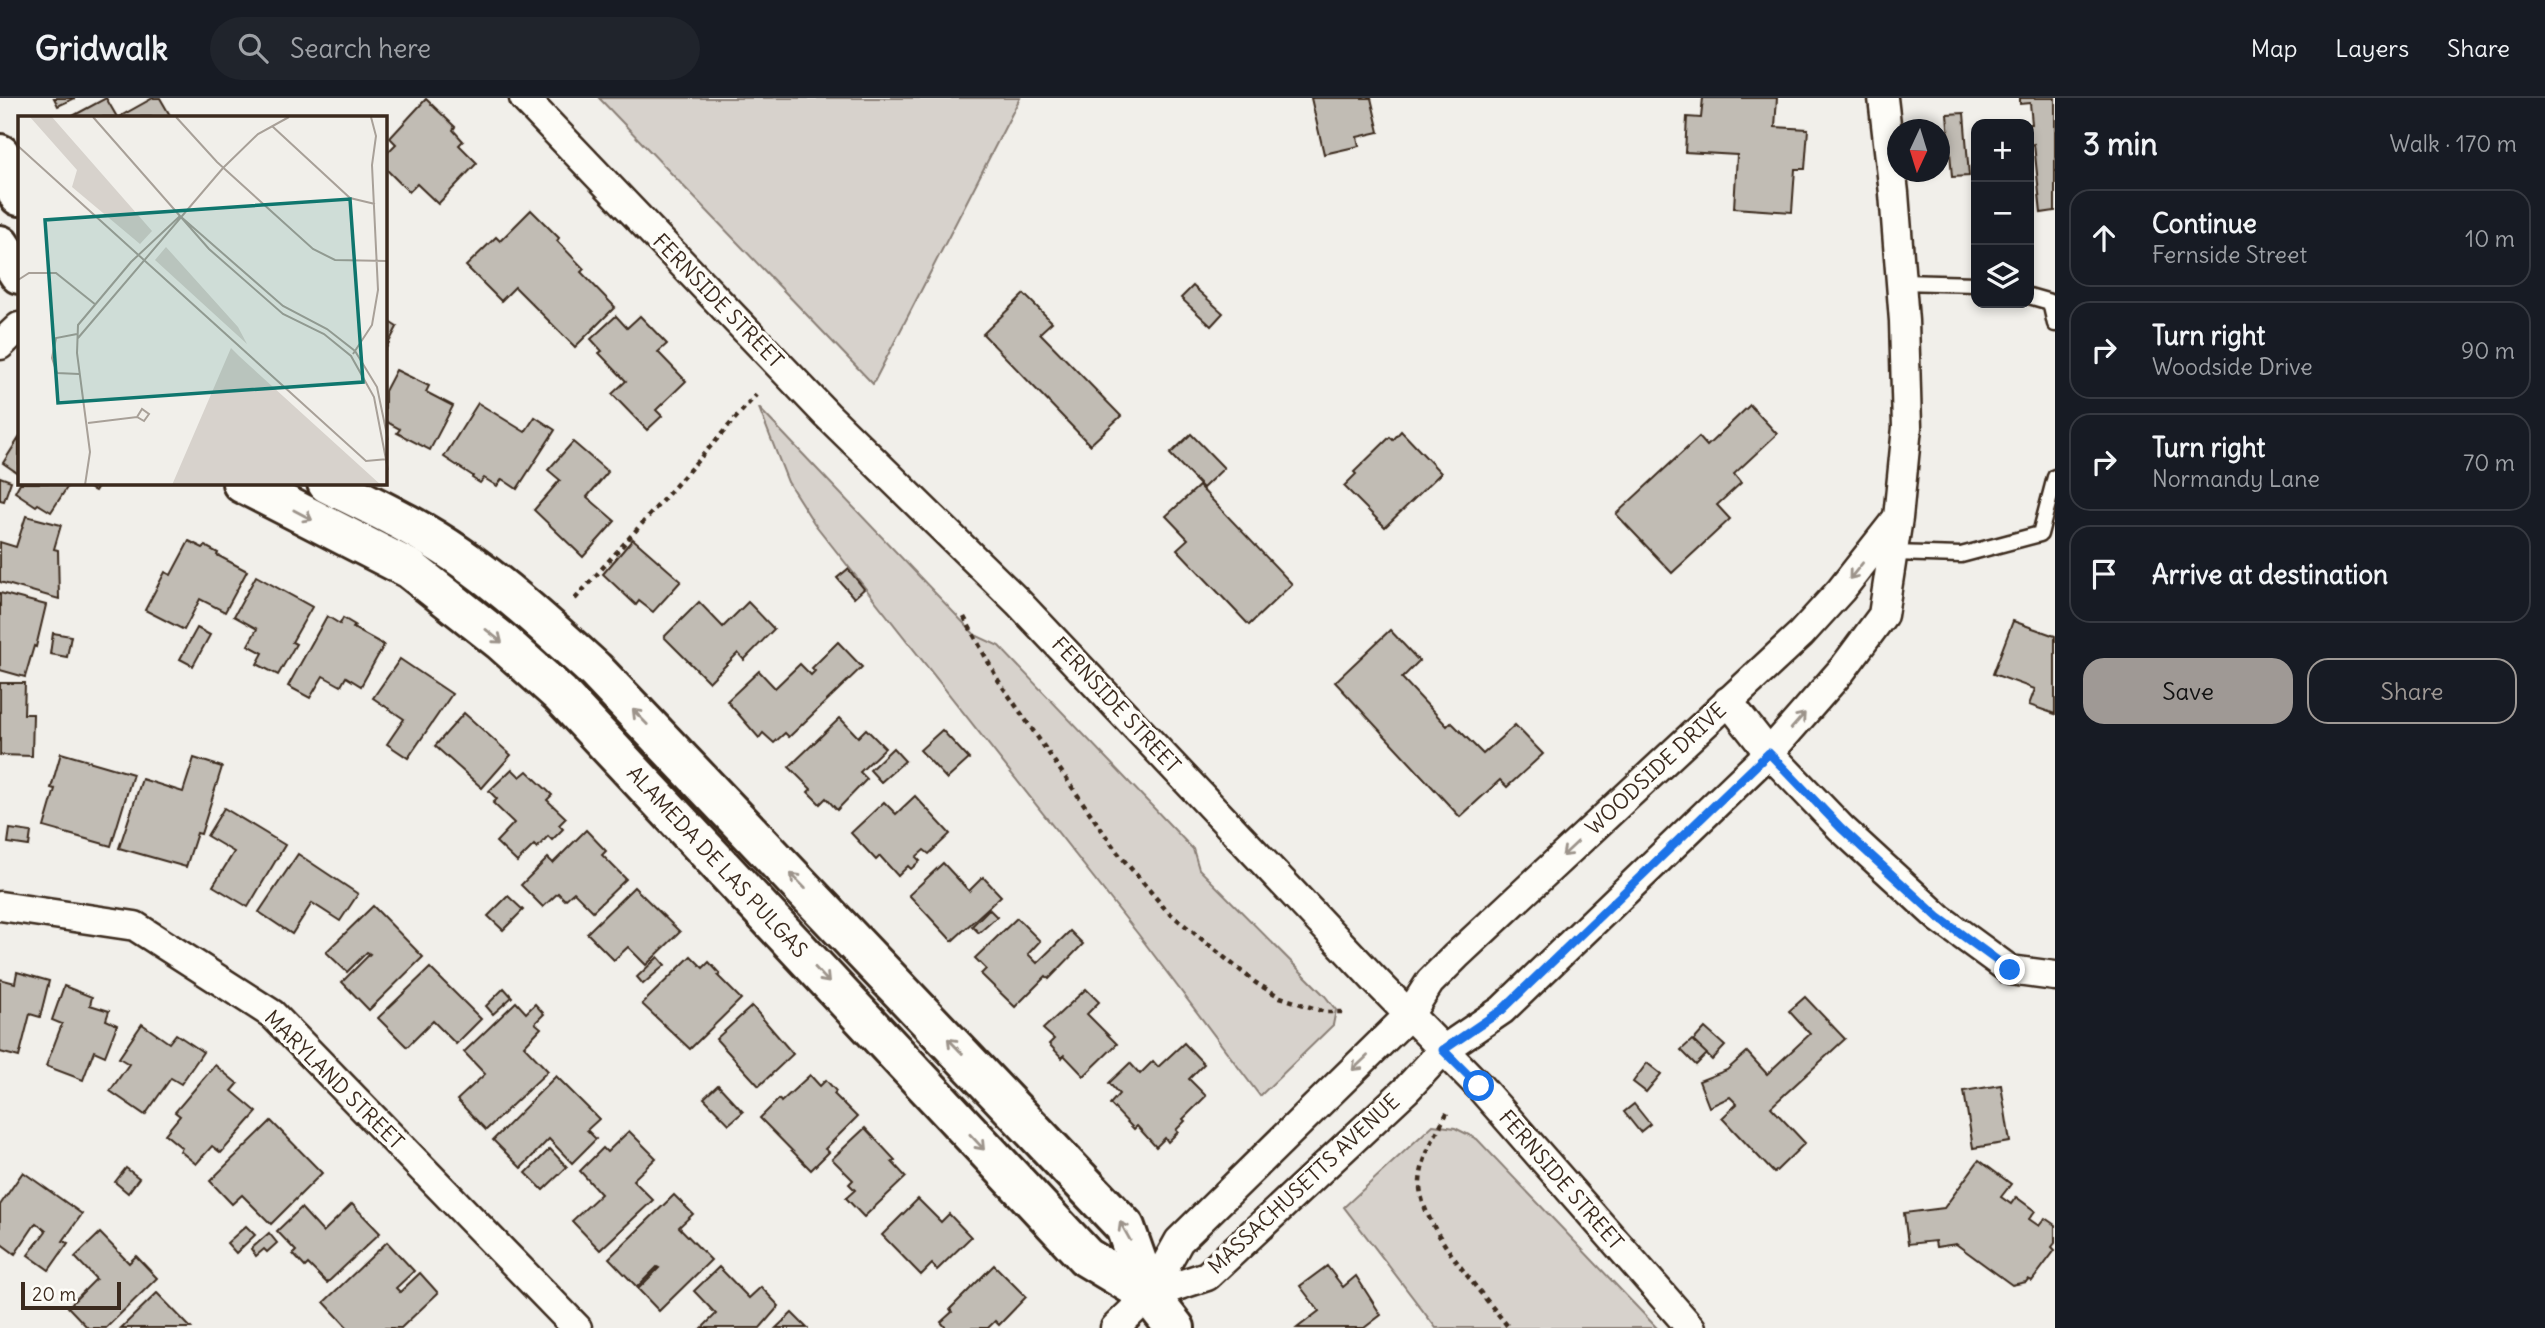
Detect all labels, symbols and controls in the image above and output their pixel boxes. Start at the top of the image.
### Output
search box [210,17,700,80]
text: Gridwalk [35,27,168,69]
icon: search [234,29,272,67]
text: Search here [290,32,431,65]
text: Map [2251,33,2297,63]
text: Layers [2335,33,2409,63]
text: Share [2447,33,2510,63]
inset map [18,116,387,485]
north arrow [1887,119,1950,182]
map controls [1971,119,2034,308]
button: + [1971,119,2034,182]
text: 3 min [2083,125,2158,163]
text: Walk · 170 m [2390,129,2517,158]
button: − [1971,182,2034,245]
text: Continue [2152,207,2257,240]
icon: ahead [2085,219,2123,257]
text: 10 m [2465,224,2515,253]
street label: FERNSIDE STREET [647,228,789,374]
text: Fernside Street [2152,240,2307,269]
button: layers [1971,245,2034,308]
text: Turn right [2152,319,2265,352]
icon: right [2085,331,2123,369]
text: 90 m [2461,336,2515,365]
text: Woodside Drive [2152,352,2313,381]
text: Turn right [2152,431,2265,464]
icon: right [2085,443,2123,481]
text: 70 m [2463,448,2515,477]
text: Normandy Lane [2152,464,2320,493]
one-way arrow [292,509,312,523]
icon: arrive [2085,555,2123,593]
text: Arrive at destination [2152,558,2388,591]
one-way arrow [1848,562,1863,580]
one-way arrow [485,628,503,643]
street label: FERNSIDE STREET [1046,631,1187,779]
button: Save [2083,658,2293,724]
button: Share [2307,658,2517,724]
street label: WOODSIDE DRIVE [1580,697,1732,841]
one-way arrow [632,709,649,726]
one-way arrow [1790,712,1806,730]
street label: ALAMEDA DE LAS PULGAS [621,760,813,963]
one-way arrow [1561,841,1579,857]
one-way arrow [789,873,806,890]
route end [1994,954,2025,985]
one-way arrow [814,966,831,983]
street label: MARYLAND STREET [259,1004,410,1155]
one-way arrow [946,1038,963,1055]
one-way arrow [1352,1054,1369,1071]
route start [1463,1070,1494,1101]
street label: MASSACHUSETTS AVENUE [1202,1088,1405,1280]
street label: FERNSIDE STREET [1493,1104,1630,1255]
one-way arrow [969,1133,986,1150]
one-way arrow [1117,1222,1131,1242]
scale bar [21,1279,121,1311]
text: 20 m [32,1282,76,1306]

